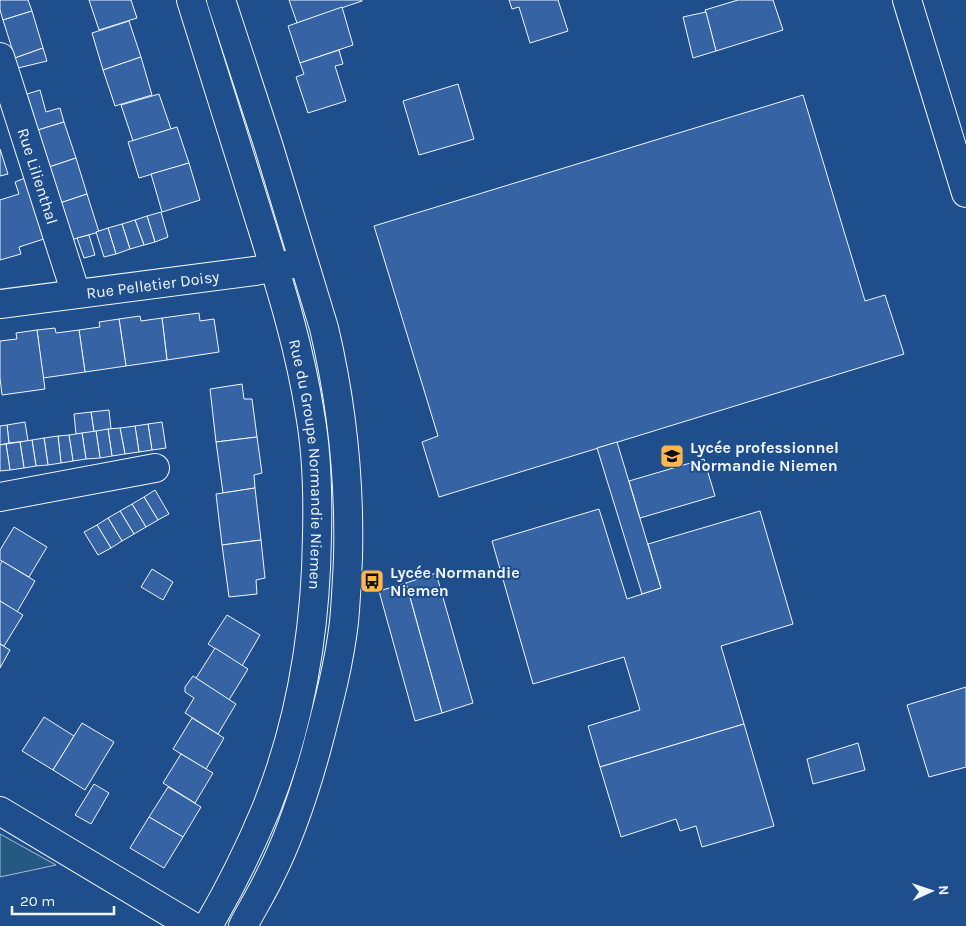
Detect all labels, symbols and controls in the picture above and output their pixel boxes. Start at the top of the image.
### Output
street label: Rue Lilienthal [13,126,62,227]
street label: Rue Pelletier Doisy [85,267,221,303]
street label: Rue du Groupe Normandie Niemen [285,337,326,590]
place label: Lycée professionnel Normandie Niemen [690,438,839,475]
school or university icon: Lycée professionnel Normandie Niemen [659,443,685,469]
place label: Lycée Normandie Niemen [390,563,520,600]
bus stop icon: Lycée Normandie Niemen [359,568,385,594]
north arrow [906,866,956,916]
scale bar [12,884,115,916]
text: N [935,885,952,896]
text: 20 m [20,892,55,910]

